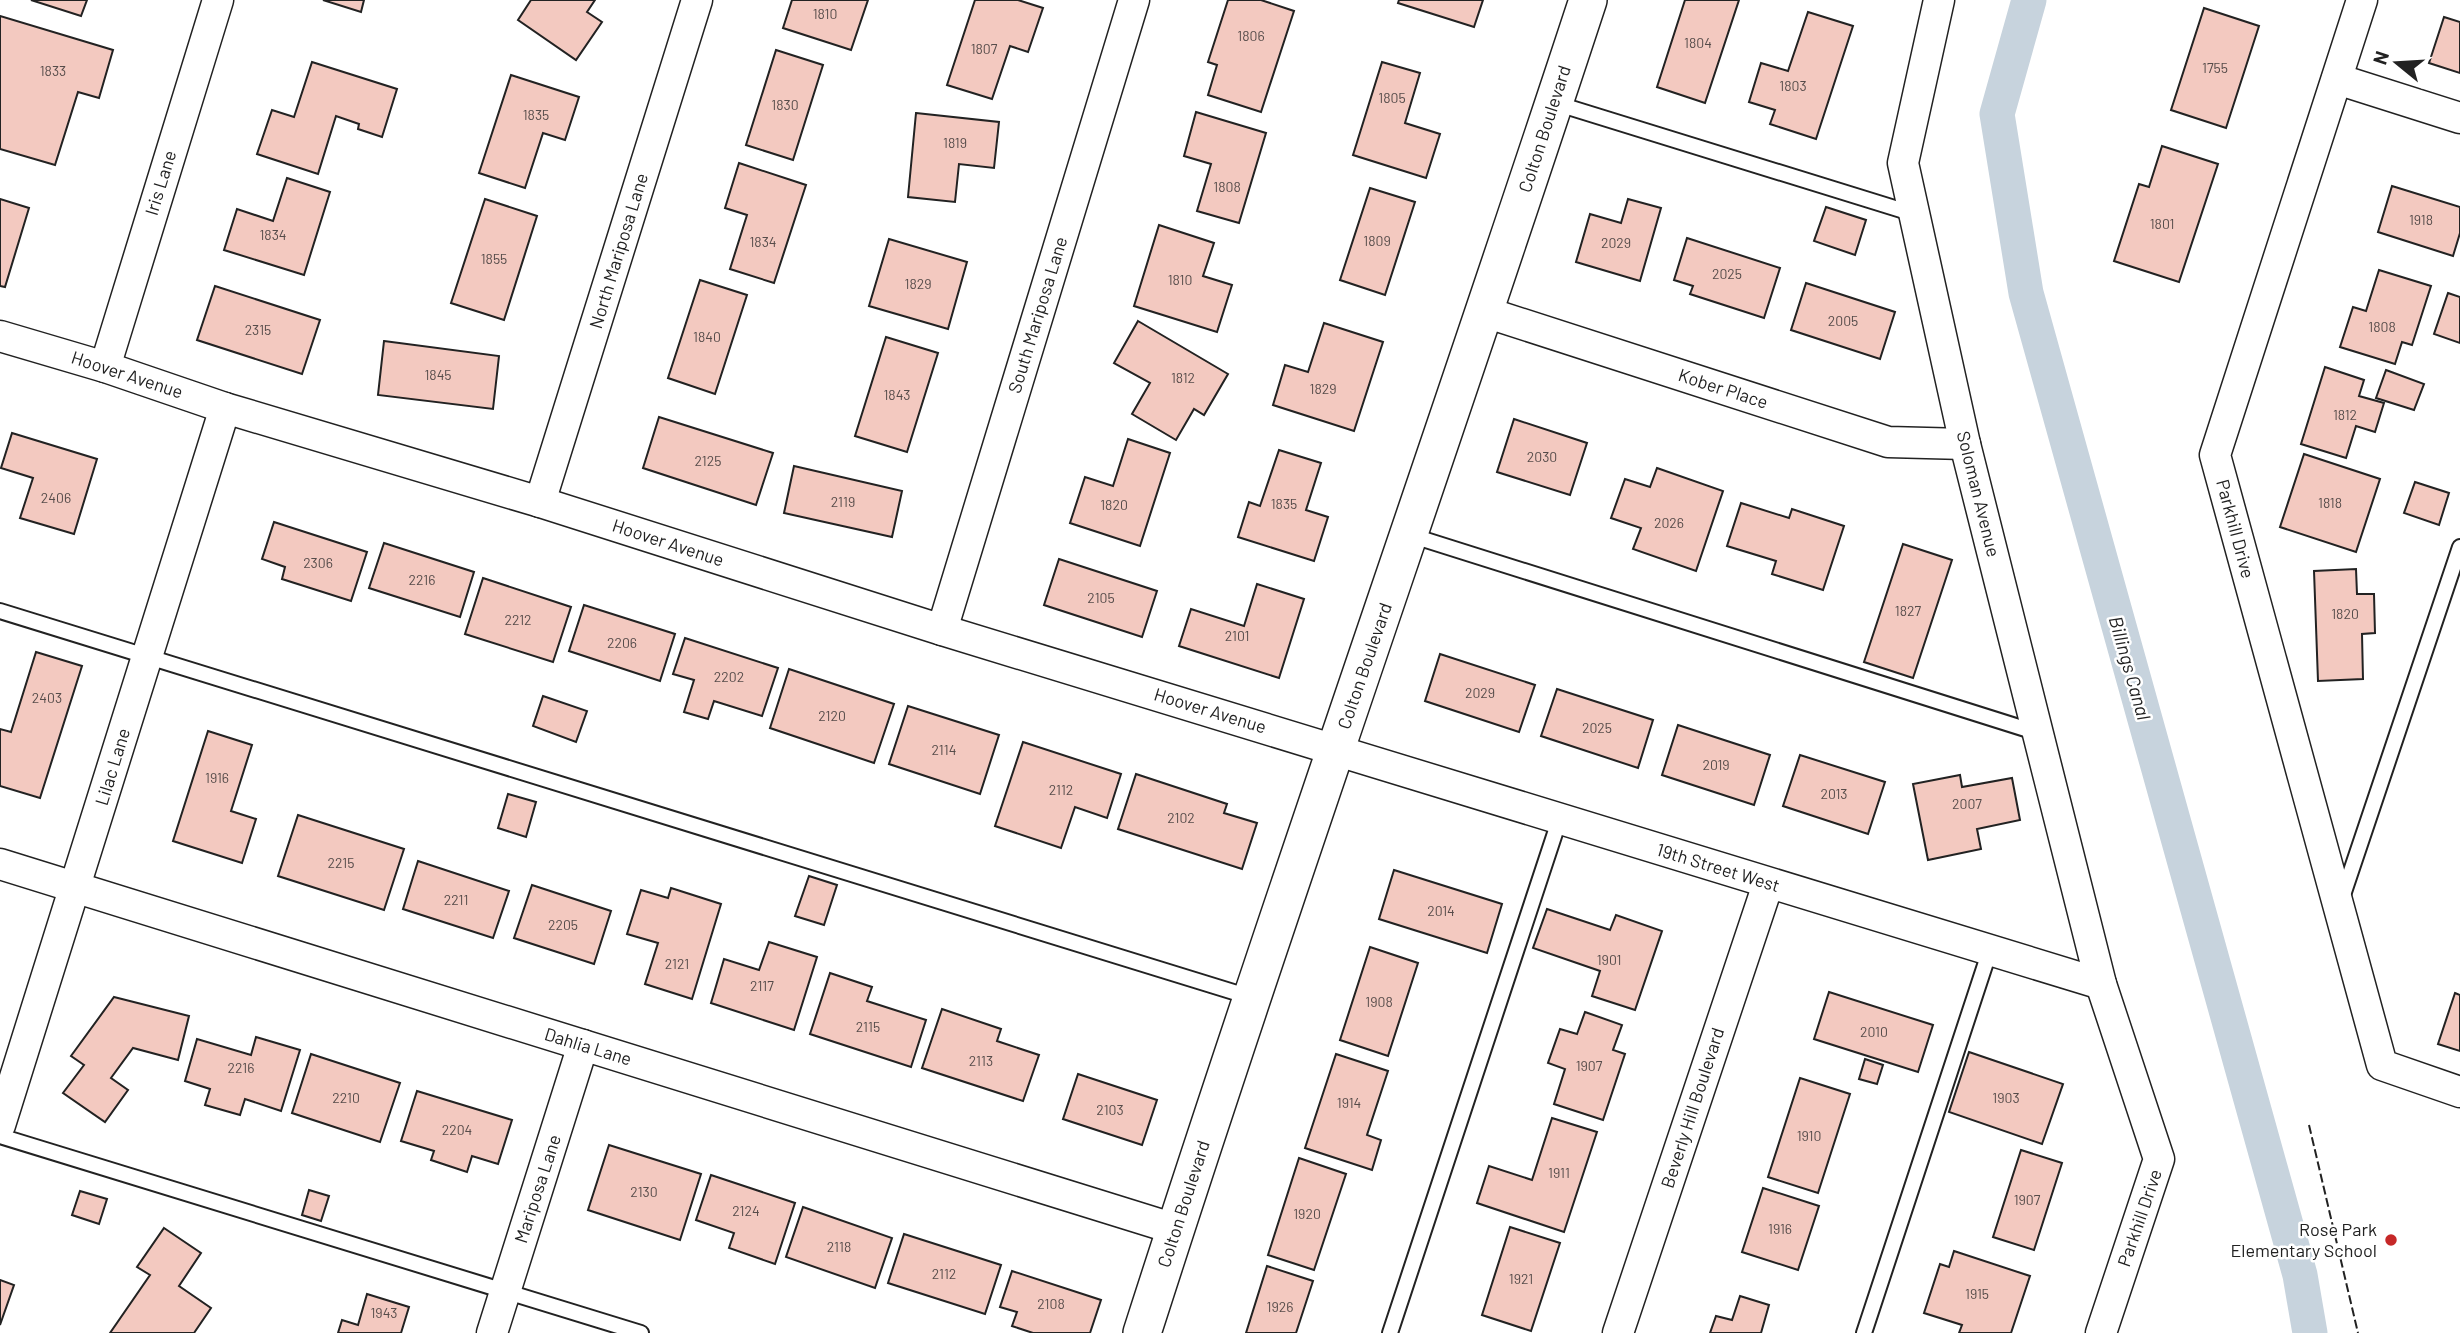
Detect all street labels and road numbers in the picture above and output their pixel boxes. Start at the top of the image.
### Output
street label: Colton Boulevard [1513,62,1575,195]
street label: Iris Lane [140,148,180,218]
street label: North Mariposa Lane [584,170,652,331]
street label: South Mariposa Lane [1003,234,1071,396]
street label: Hoover Avenue [69,346,186,402]
street label: Kober Place [1676,363,1771,413]
street label: Soloman Avenue [1953,429,2005,559]
street label: Parkhill Drive [2212,477,2260,581]
street label: Hoover Avenue [610,514,727,570]
street label: Colton Boulevard [1332,600,1396,732]
street label: Hoover Avenue [1151,683,1269,738]
street label: Lilac Lane [90,725,134,808]
street label: 19th Street West [1654,838,1783,896]
street label: Dahlia Lane [542,1022,635,1070]
street label: Beverly Hill Boulevard [1656,1025,1728,1191]
street label: Mariposa Lane [509,1132,565,1246]
street label: Colton Boulevard [1152,1137,1214,1270]
street label: Parkhill Drive [2112,1166,2166,1269]

